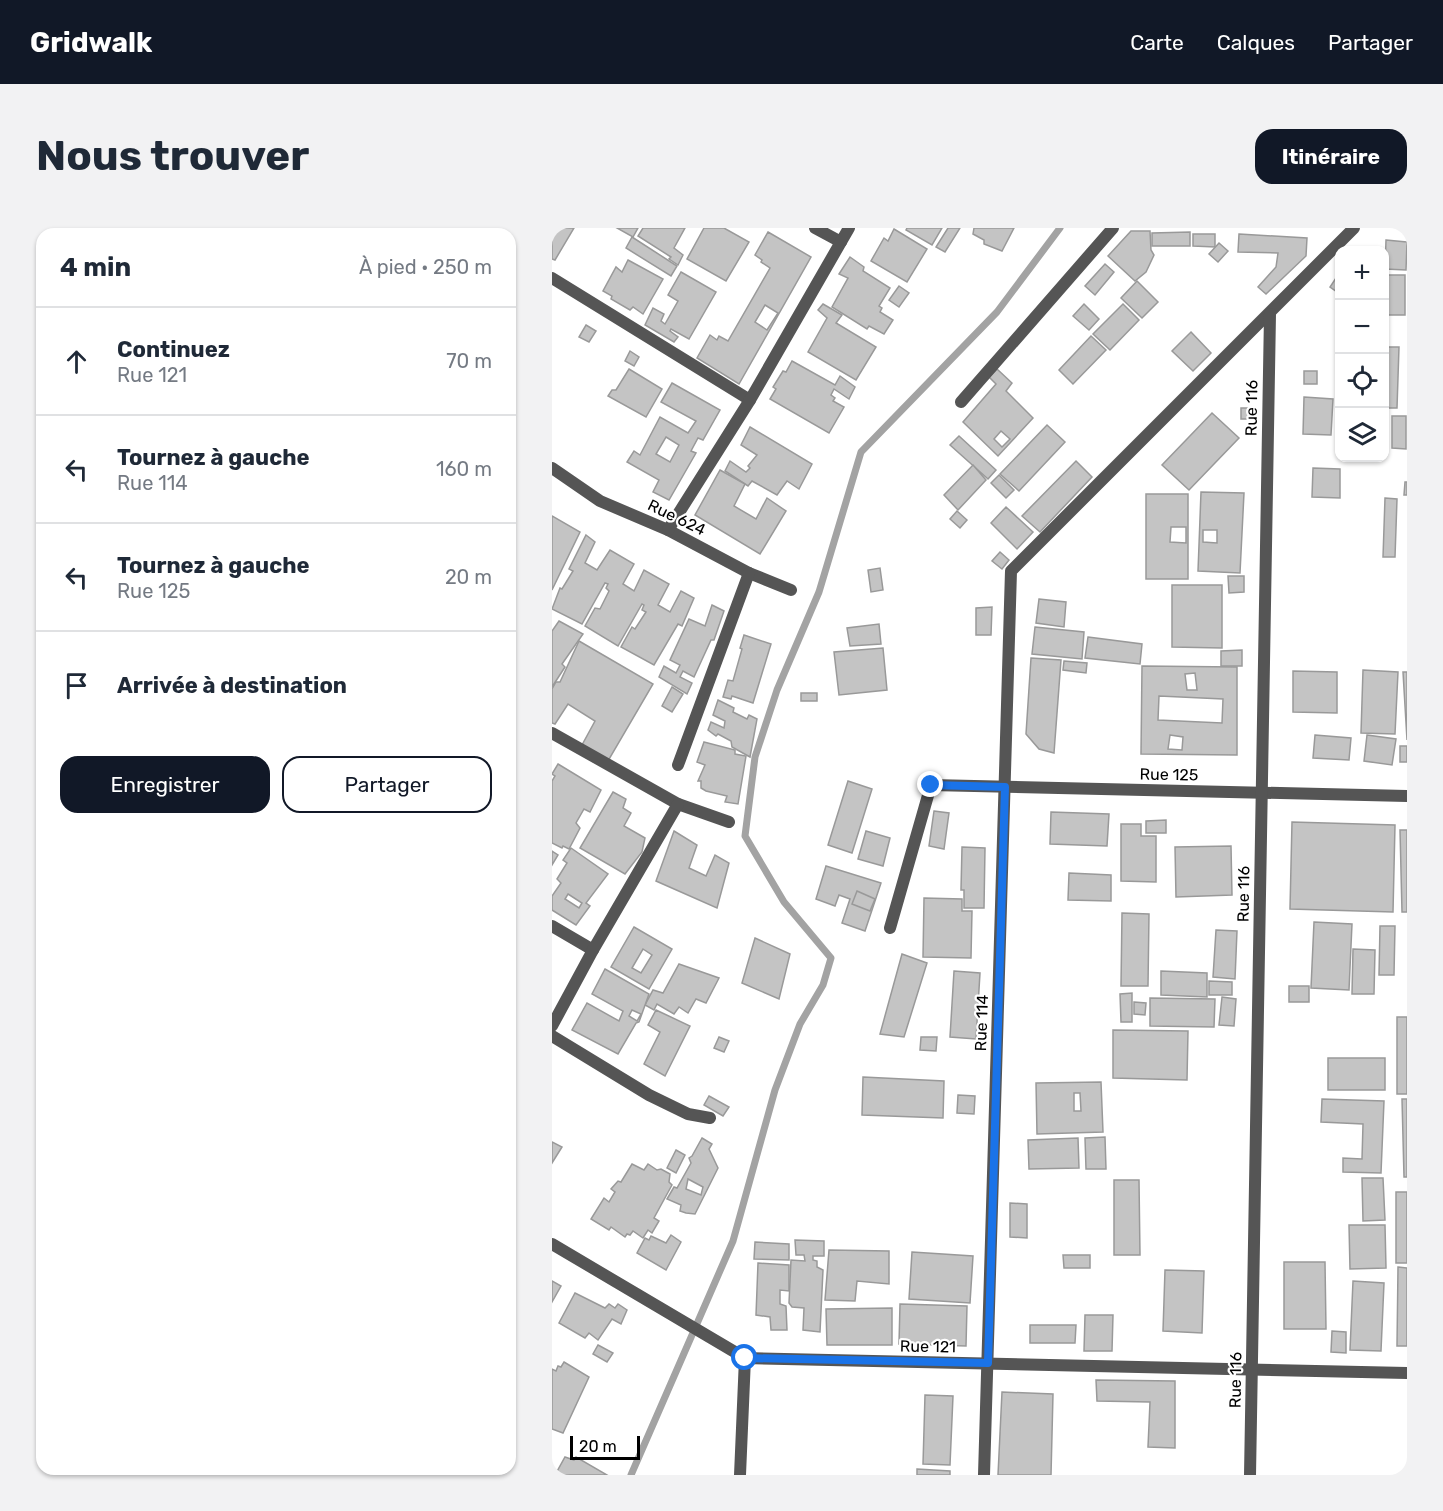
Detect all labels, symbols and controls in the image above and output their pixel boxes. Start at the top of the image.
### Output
text: Gridwalk [30,26,152,59]
text: Carte [1130,30,1184,55]
text: Calques [1217,30,1295,55]
text: Partager [1328,30,1413,55]
button: Itinéraire [1255,129,1407,184]
text: Nous trouver [36,131,309,181]
map controls [1335,246,1389,462]
button: + [1335,246,1389,300]
text: 4 min [60,252,131,283]
text: À pied · 250 m [359,255,492,279]
button: − [1335,300,1389,354]
text: Continuez [117,336,230,363]
icon: ahead [60,345,93,378]
text: 70 m [446,349,492,373]
button: locate [1335,354,1389,408]
text: Rue 121 [117,363,187,387]
street label: Rue 116 [1242,379,1261,436]
button: layers [1335,408,1389,462]
text: Tournez à gauche [117,444,310,471]
icon: left [60,453,93,486]
text: 160 m [436,457,492,481]
text: Rue 114 [117,471,188,495]
street label: Rue 624 [645,495,709,540]
text: Tournez à gauche [117,552,310,579]
icon: left [60,561,93,594]
text: 20 m [445,565,492,589]
text: Rue 125 [117,579,190,603]
icon: arrive [60,669,93,702]
text: Arrivée à destination [117,672,347,699]
button: Enregistrer [60,756,270,813]
button: Partager [282,756,492,813]
street label: Rue 125 [1139,764,1199,785]
route end [917,771,943,797]
street label: Rue 116 [1234,865,1253,922]
street label: Rue 114 [971,994,992,1052]
street label: Rue 121 [900,1337,956,1356]
route start [731,1344,757,1370]
street label: Rue 116 [1226,1351,1245,1408]
scale bar [570,1433,640,1460]
text: 20 m [579,1437,617,1456]

